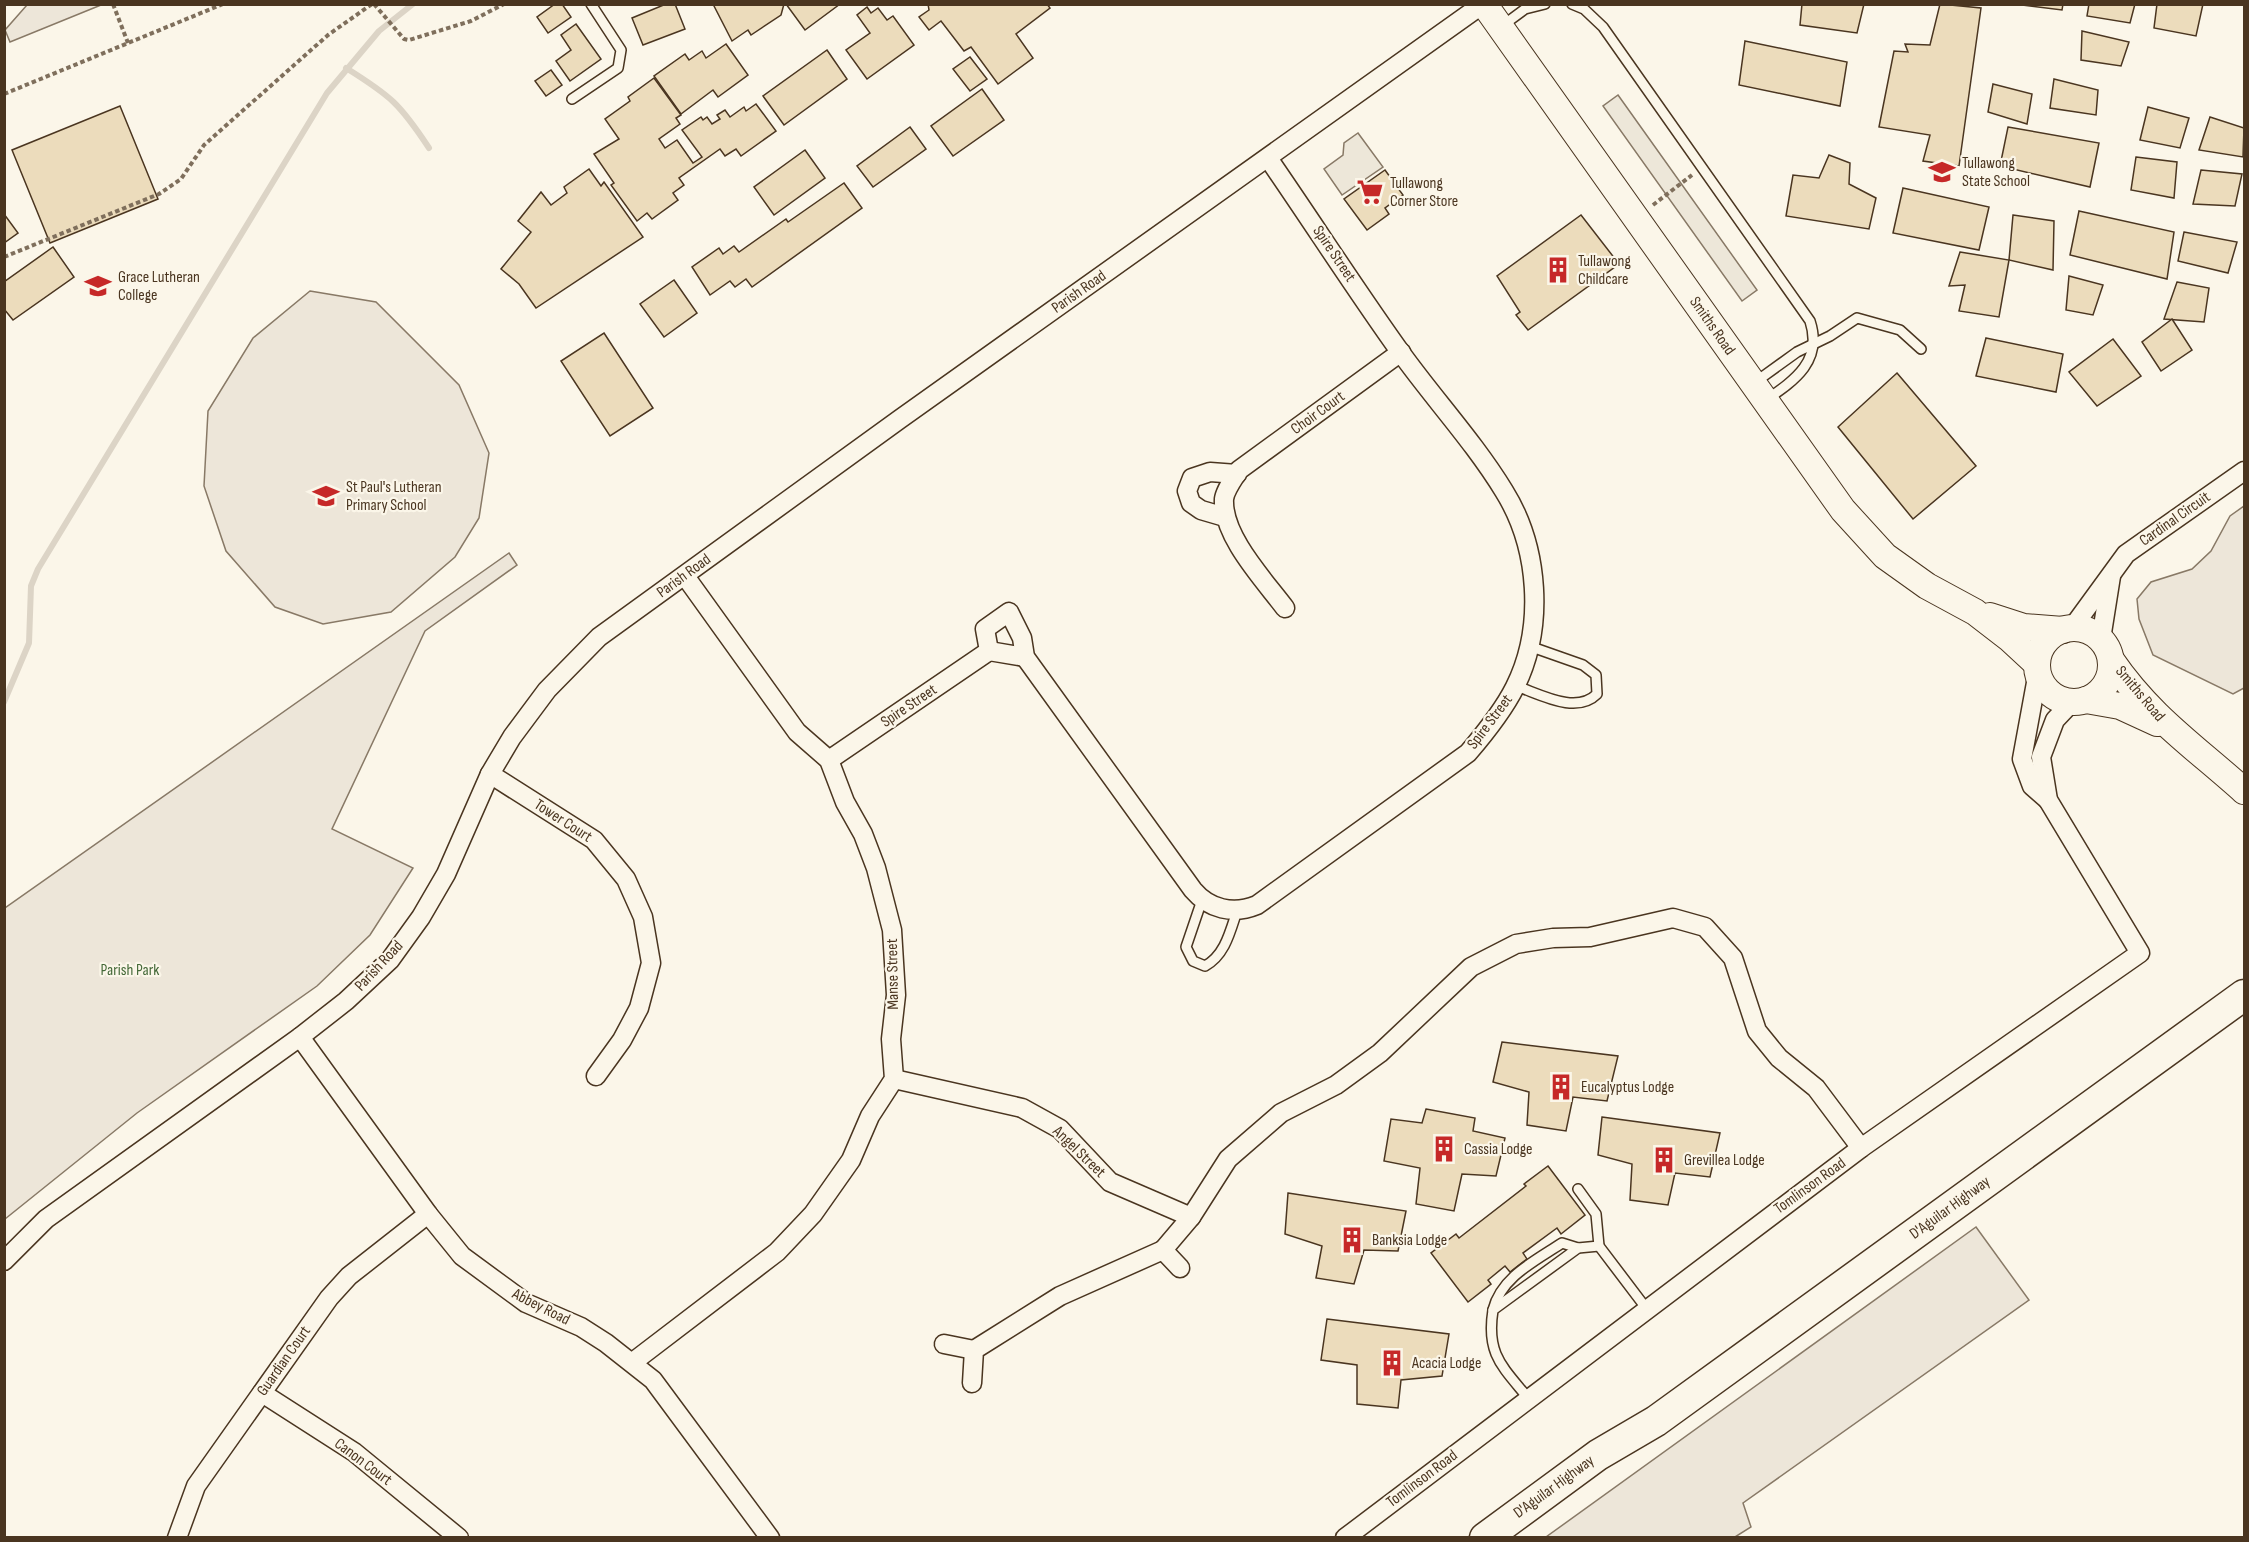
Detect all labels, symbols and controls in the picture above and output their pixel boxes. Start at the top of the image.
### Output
place label: Tullawong State School [1962,154,2030,191]
school or university icon: Tullawong State School [1927,157,1957,187]
place label: Tullawong Corner Store [1390,174,1458,211]
supermarket icon: Tullawong Corner Store [1355,177,1385,207]
street label: Spire Street [1308,222,1360,286]
place label: Tullawong Childcare [1578,252,1631,289]
building icon: Tullawong Childcare [1543,255,1573,285]
street label: Parish Road [1048,266,1110,318]
place label: Grace Lutheran College [118,268,200,305]
school or university icon: Grace Lutheran College [83,271,113,301]
street label: Smiths Road [1685,293,1739,359]
street label: Choir Court [1287,387,1349,439]
place label: St Paul's Lutheran Primary School [346,478,442,515]
school or university icon: St Paul's Lutheran Primary School [311,481,341,511]
street label: Cardinal Circuit [2136,488,2214,550]
street label: Parish Road [653,550,715,602]
street label: Smiths Road [2111,662,2169,726]
street label: Spire Street [877,680,941,732]
street label: Spire Street [1463,691,1517,753]
street label: Tower Court [531,795,596,847]
street label: Parish Road [351,937,407,995]
street label: Manse Street [883,938,903,1010]
park label: Parish Park [101,961,159,980]
building icon: Eucalyptus Lodge [1546,1072,1576,1102]
place label: Eucalyptus Lodge [1581,1078,1674,1097]
street label: Angel Street [1048,1122,1109,1182]
building icon: Cassia Lodge [1429,1134,1459,1164]
place label: Cassia Lodge [1464,1140,1532,1159]
building icon: Grevillea Lodge [1649,1145,1679,1175]
place label: Grevillea Lodge [1684,1151,1765,1170]
street label: Tomlinson Road [1770,1154,1850,1218]
street label: D'Aguilar Highway [1906,1172,1994,1244]
building icon: Banksia Lodge [1337,1225,1367,1255]
place label: Banksia Lodge [1372,1231,1447,1250]
street label: Abbey Road [508,1284,573,1330]
street label: Guardian Court [253,1322,315,1400]
building icon: Acacia Lodge [1377,1348,1407,1378]
place label: Acacia Lodge [1411,1354,1481,1373]
street label: Canon Court [330,1434,396,1490]
street label: Tomlinson Road [1383,1446,1461,1512]
street label: D'Aguilar Highway [1510,1451,1598,1523]

